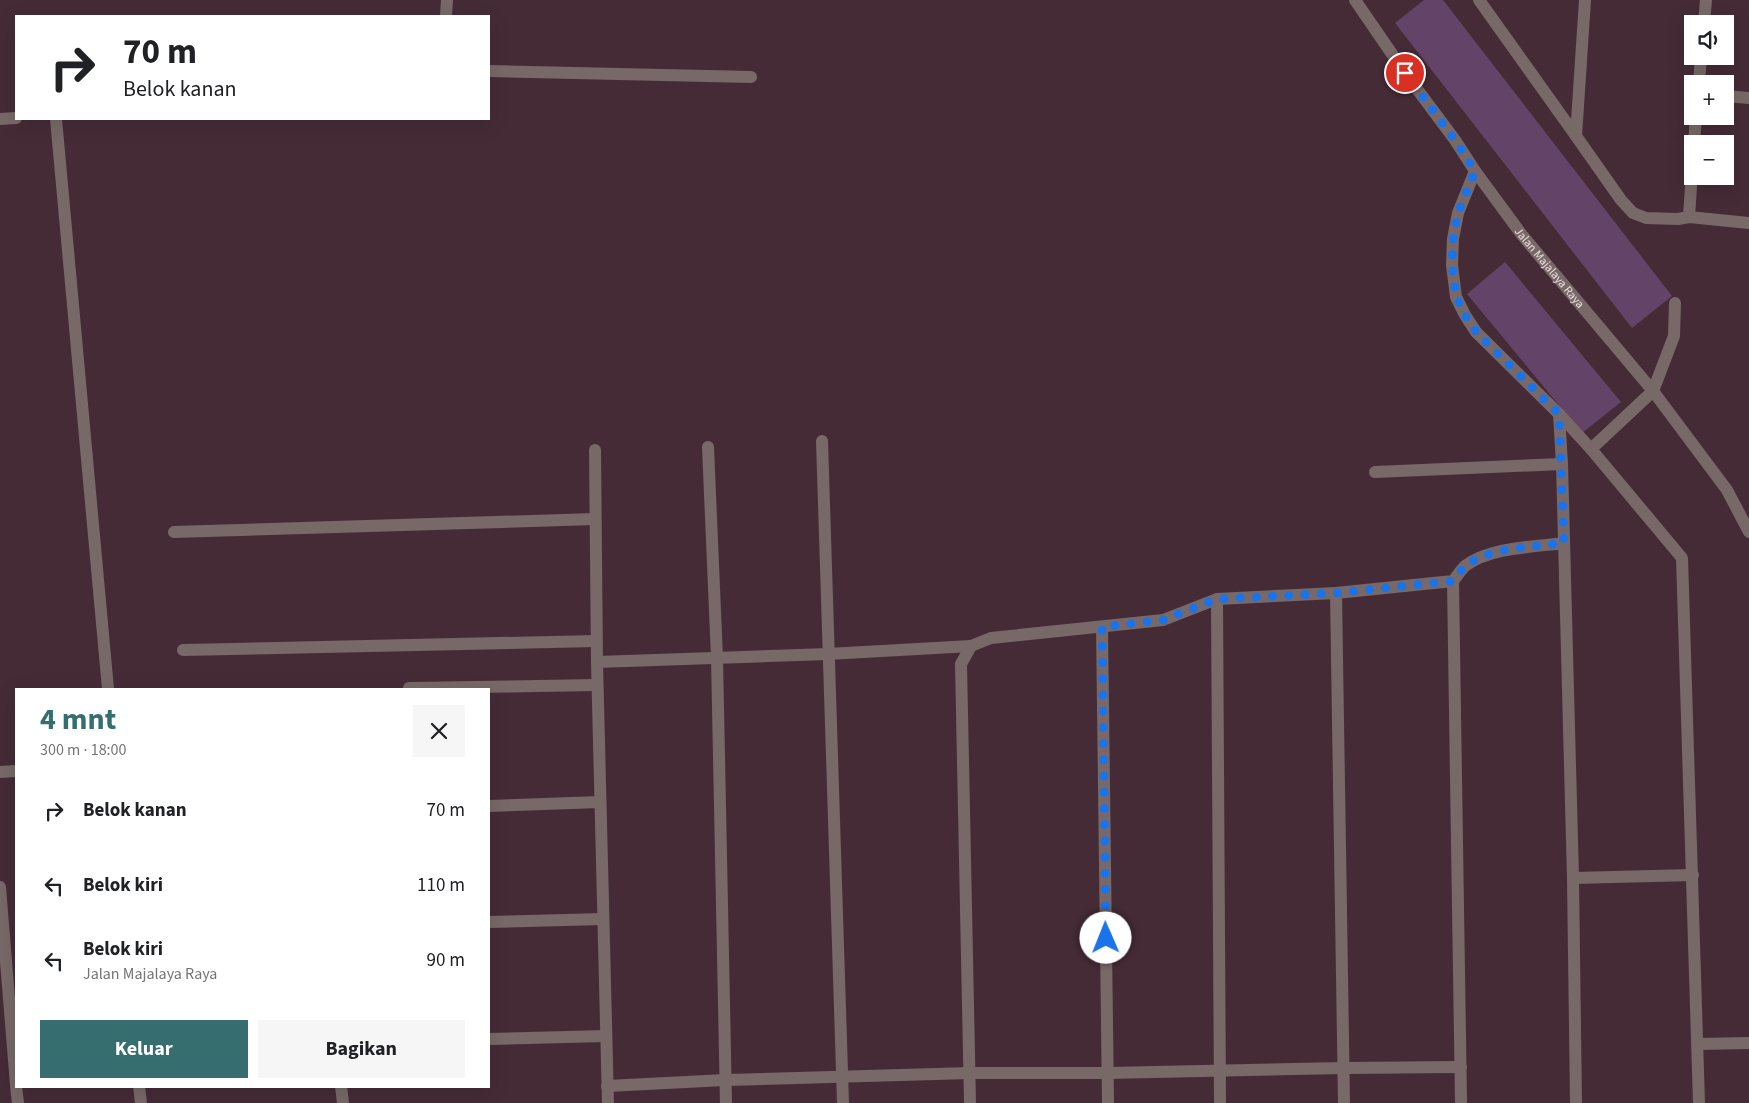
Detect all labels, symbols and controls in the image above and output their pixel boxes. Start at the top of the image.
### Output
map controls [1684,15,1734,185]
button: sound [1684,15,1734,65]
text: 70 m [123,27,197,77]
icon: right [40,35,105,100]
pin [1384,52,1426,94]
icon: arrive [1391,59,1419,87]
text: Belok kanan [123,73,237,105]
button: + [1684,75,1734,125]
button: − [1684,135,1734,185]
street label: Jalan Majalaya Raya [1510,224,1588,312]
text: 4 mnt [40,698,116,741]
button: close [413,705,465,757]
text: 300 m · 18:00 [40,739,127,761]
icon: right [40,797,68,825]
text: Belok kanan [83,797,187,824]
text: 70 m [427,797,465,824]
icon: left [40,872,68,900]
text: Belok kiri [83,872,163,899]
text: 110 m [417,872,465,899]
position arrow [1079,911,1131,963]
text: Belok kiri [83,936,163,963]
icon: left [40,947,68,975]
text: 90 m [427,947,465,974]
text: Jalan Majalaya Raya [83,963,217,985]
button: Keluar [40,1020,248,1078]
button: Bagikan [258,1020,465,1078]

